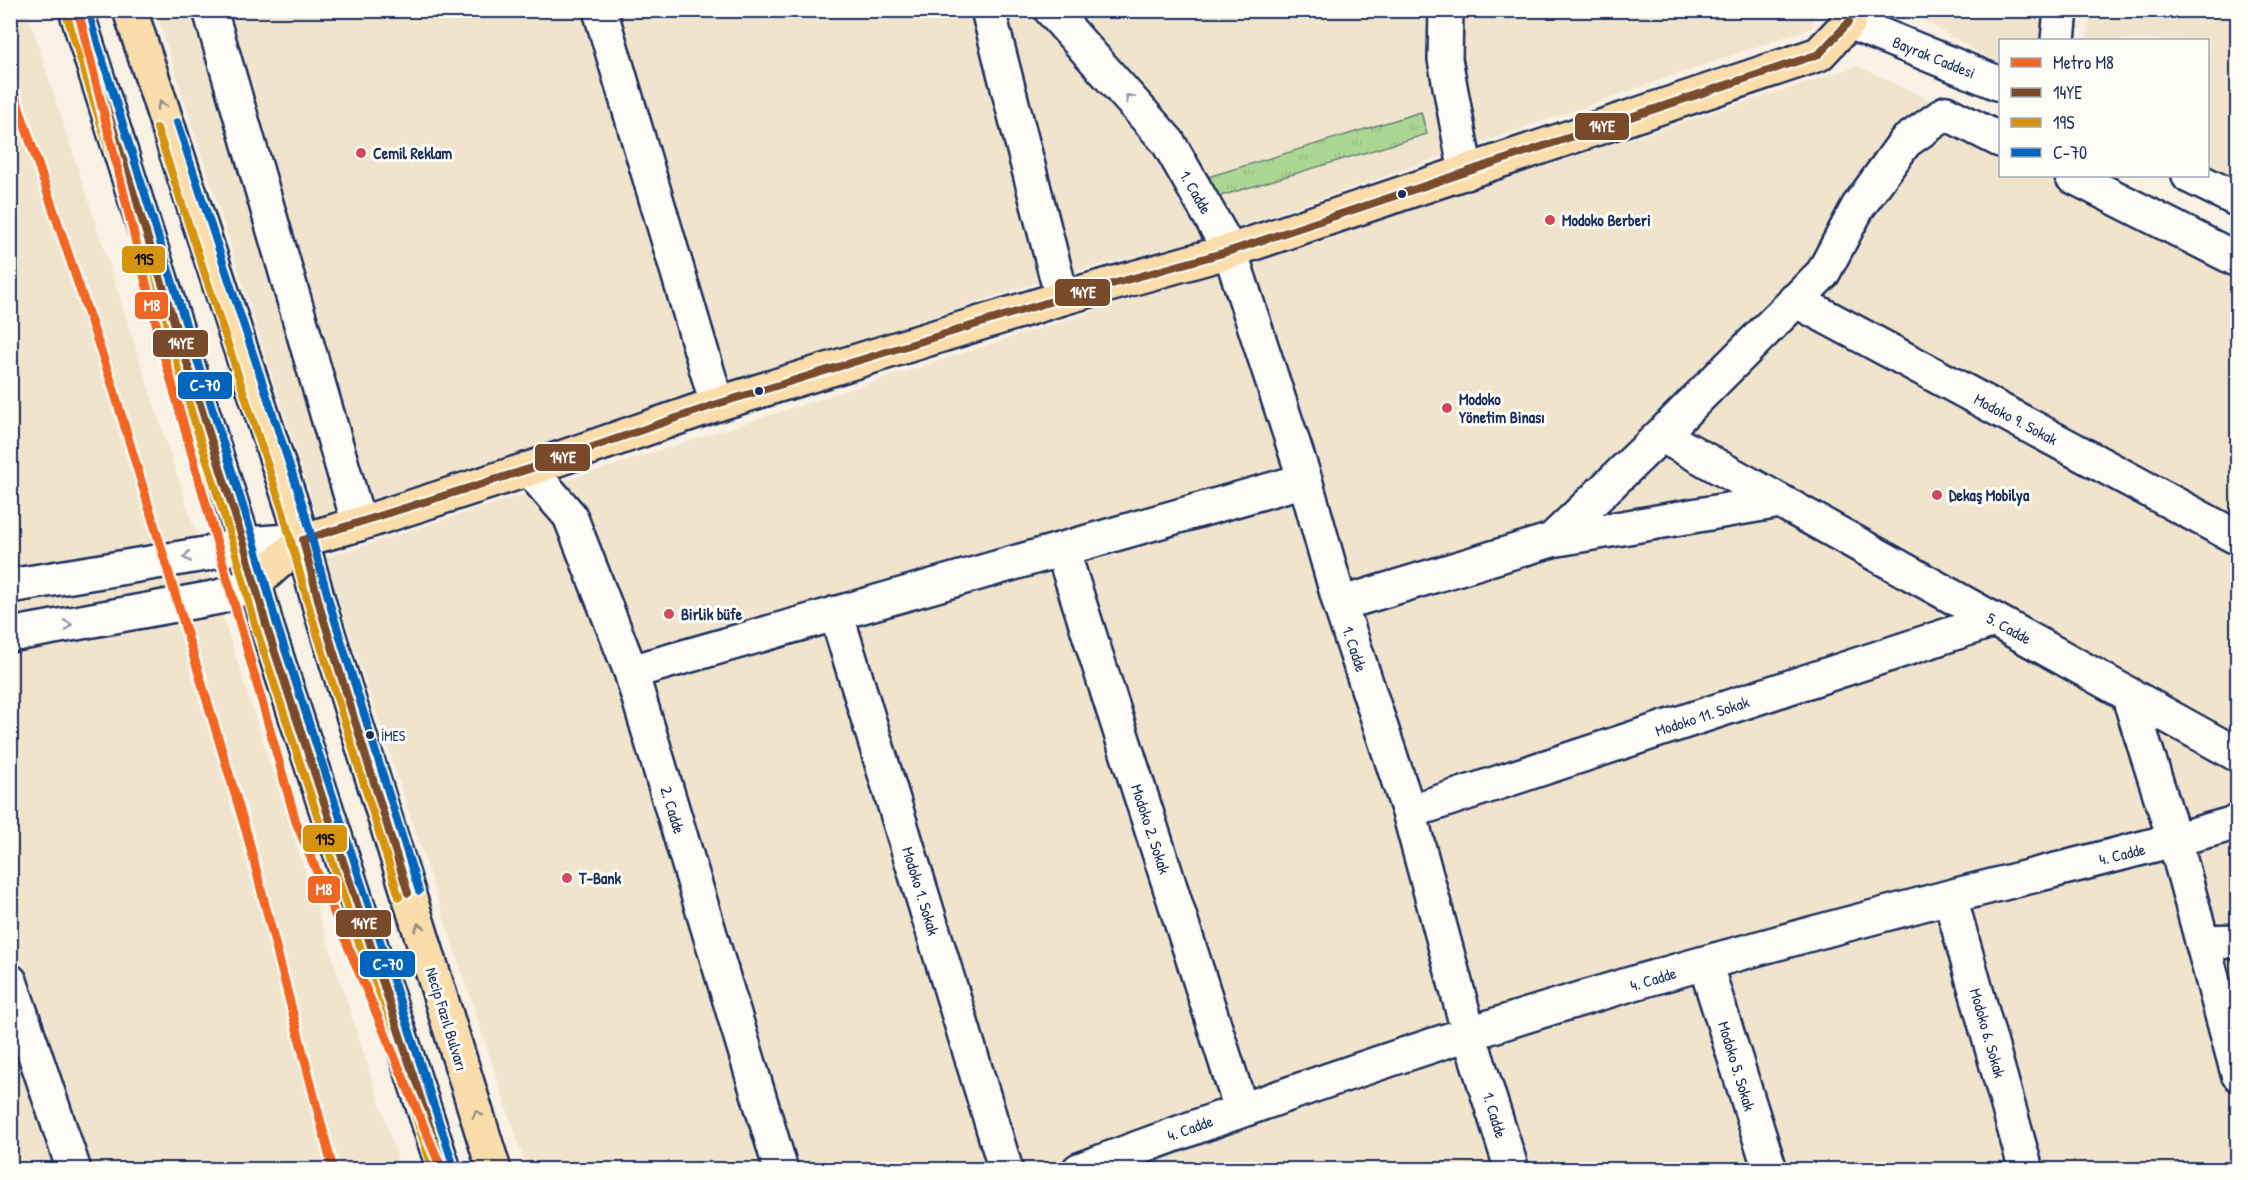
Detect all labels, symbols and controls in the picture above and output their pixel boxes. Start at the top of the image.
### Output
street label: Bayrak Caddesi [1889,30,1979,84]
legend [1999,39,2209,177]
text: Metro M8 [2053,50,2114,75]
text: 14YE [2053,80,2082,105]
one-way arrow [1125,94,1136,105]
one-way arrow [155,100,168,111]
text: 19S [2053,110,2074,135]
line badge: 14YE [1574,112,1630,141]
text: 14YE [1589,115,1616,137]
text: C-70 [2053,140,2087,165]
place label: Cemil Reklam [373,142,452,164]
marker: Cemil Reklam [354,146,368,160]
street label: 1. Cadde [1175,166,1218,218]
unlabelled marker [1396,188,1408,200]
place label: Modoko Berberi [1562,209,1651,231]
marker: Modoko Berberi [1543,213,1557,227]
line badge: 19S [121,245,166,274]
text: 19S [134,248,154,270]
line badge: 14YE [1054,278,1111,307]
text: 14YE [1070,281,1097,303]
line badge: M8 [134,291,169,320]
text: M8 [144,294,160,316]
line badge: 14YE [152,329,209,358]
text: 14YE [168,332,195,354]
line badge: C-70 [177,371,233,400]
text: C-70 [190,374,220,396]
unlabelled marker [753,385,765,397]
place label: Modoko Yönetim Binası [1459,388,1545,428]
street label: Modoko 9. Sokak [1970,388,2062,450]
marker: Modoko Yönetim Binası [1440,401,1454,415]
line badge: 14YE [534,443,591,472]
text: 14YE [550,446,577,468]
place label: Dekaş Mobilya [1949,484,2030,507]
marker: Dekaş Mobilya [1930,488,1944,502]
one-way arrow [183,550,193,563]
place label: Birlik büfe [681,603,743,625]
marker: Birlik büfe [662,607,676,621]
street label: 5. Cadde [1983,607,2036,650]
one-way arrow [63,619,73,632]
street label: 1. Cadde [1337,623,1373,675]
street label: Modoko 11. Sokak [1652,690,1752,742]
place label: İMES [381,726,406,745]
marker: İMES [364,729,376,741]
street label: Modoko 2. Sokak [1126,781,1176,877]
street label: 2. Cadde [655,784,691,837]
line badge: 19S [302,824,348,853]
text: 19S [315,828,335,850]
street label: 4. Cadde [2097,837,2148,870]
street label: Modoko 1. Sokak [897,844,945,938]
place label: T-Bank [578,867,622,889]
marker: T-Bank [560,871,574,885]
line badge: M8 [307,875,341,904]
text: M8 [316,878,332,900]
line badge: 14YE [335,909,392,938]
text: 14YE [351,912,378,934]
one-way arrow [414,922,426,933]
line badge: C-70 [359,950,416,978]
text: C-70 [373,953,403,975]
street label: 4. Cadde [1627,961,1679,996]
street label: Necip Fazıl Bulvarı [421,965,473,1073]
street label: Modoko 6. Sokak [1965,986,2011,1081]
street label: Modoko 5. Sokak [1713,1018,1761,1114]
street label: 1. Cadde [1478,1089,1513,1141]
one-way arrow [471,1109,484,1120]
street label: 4. Cadde [1164,1109,1216,1146]

